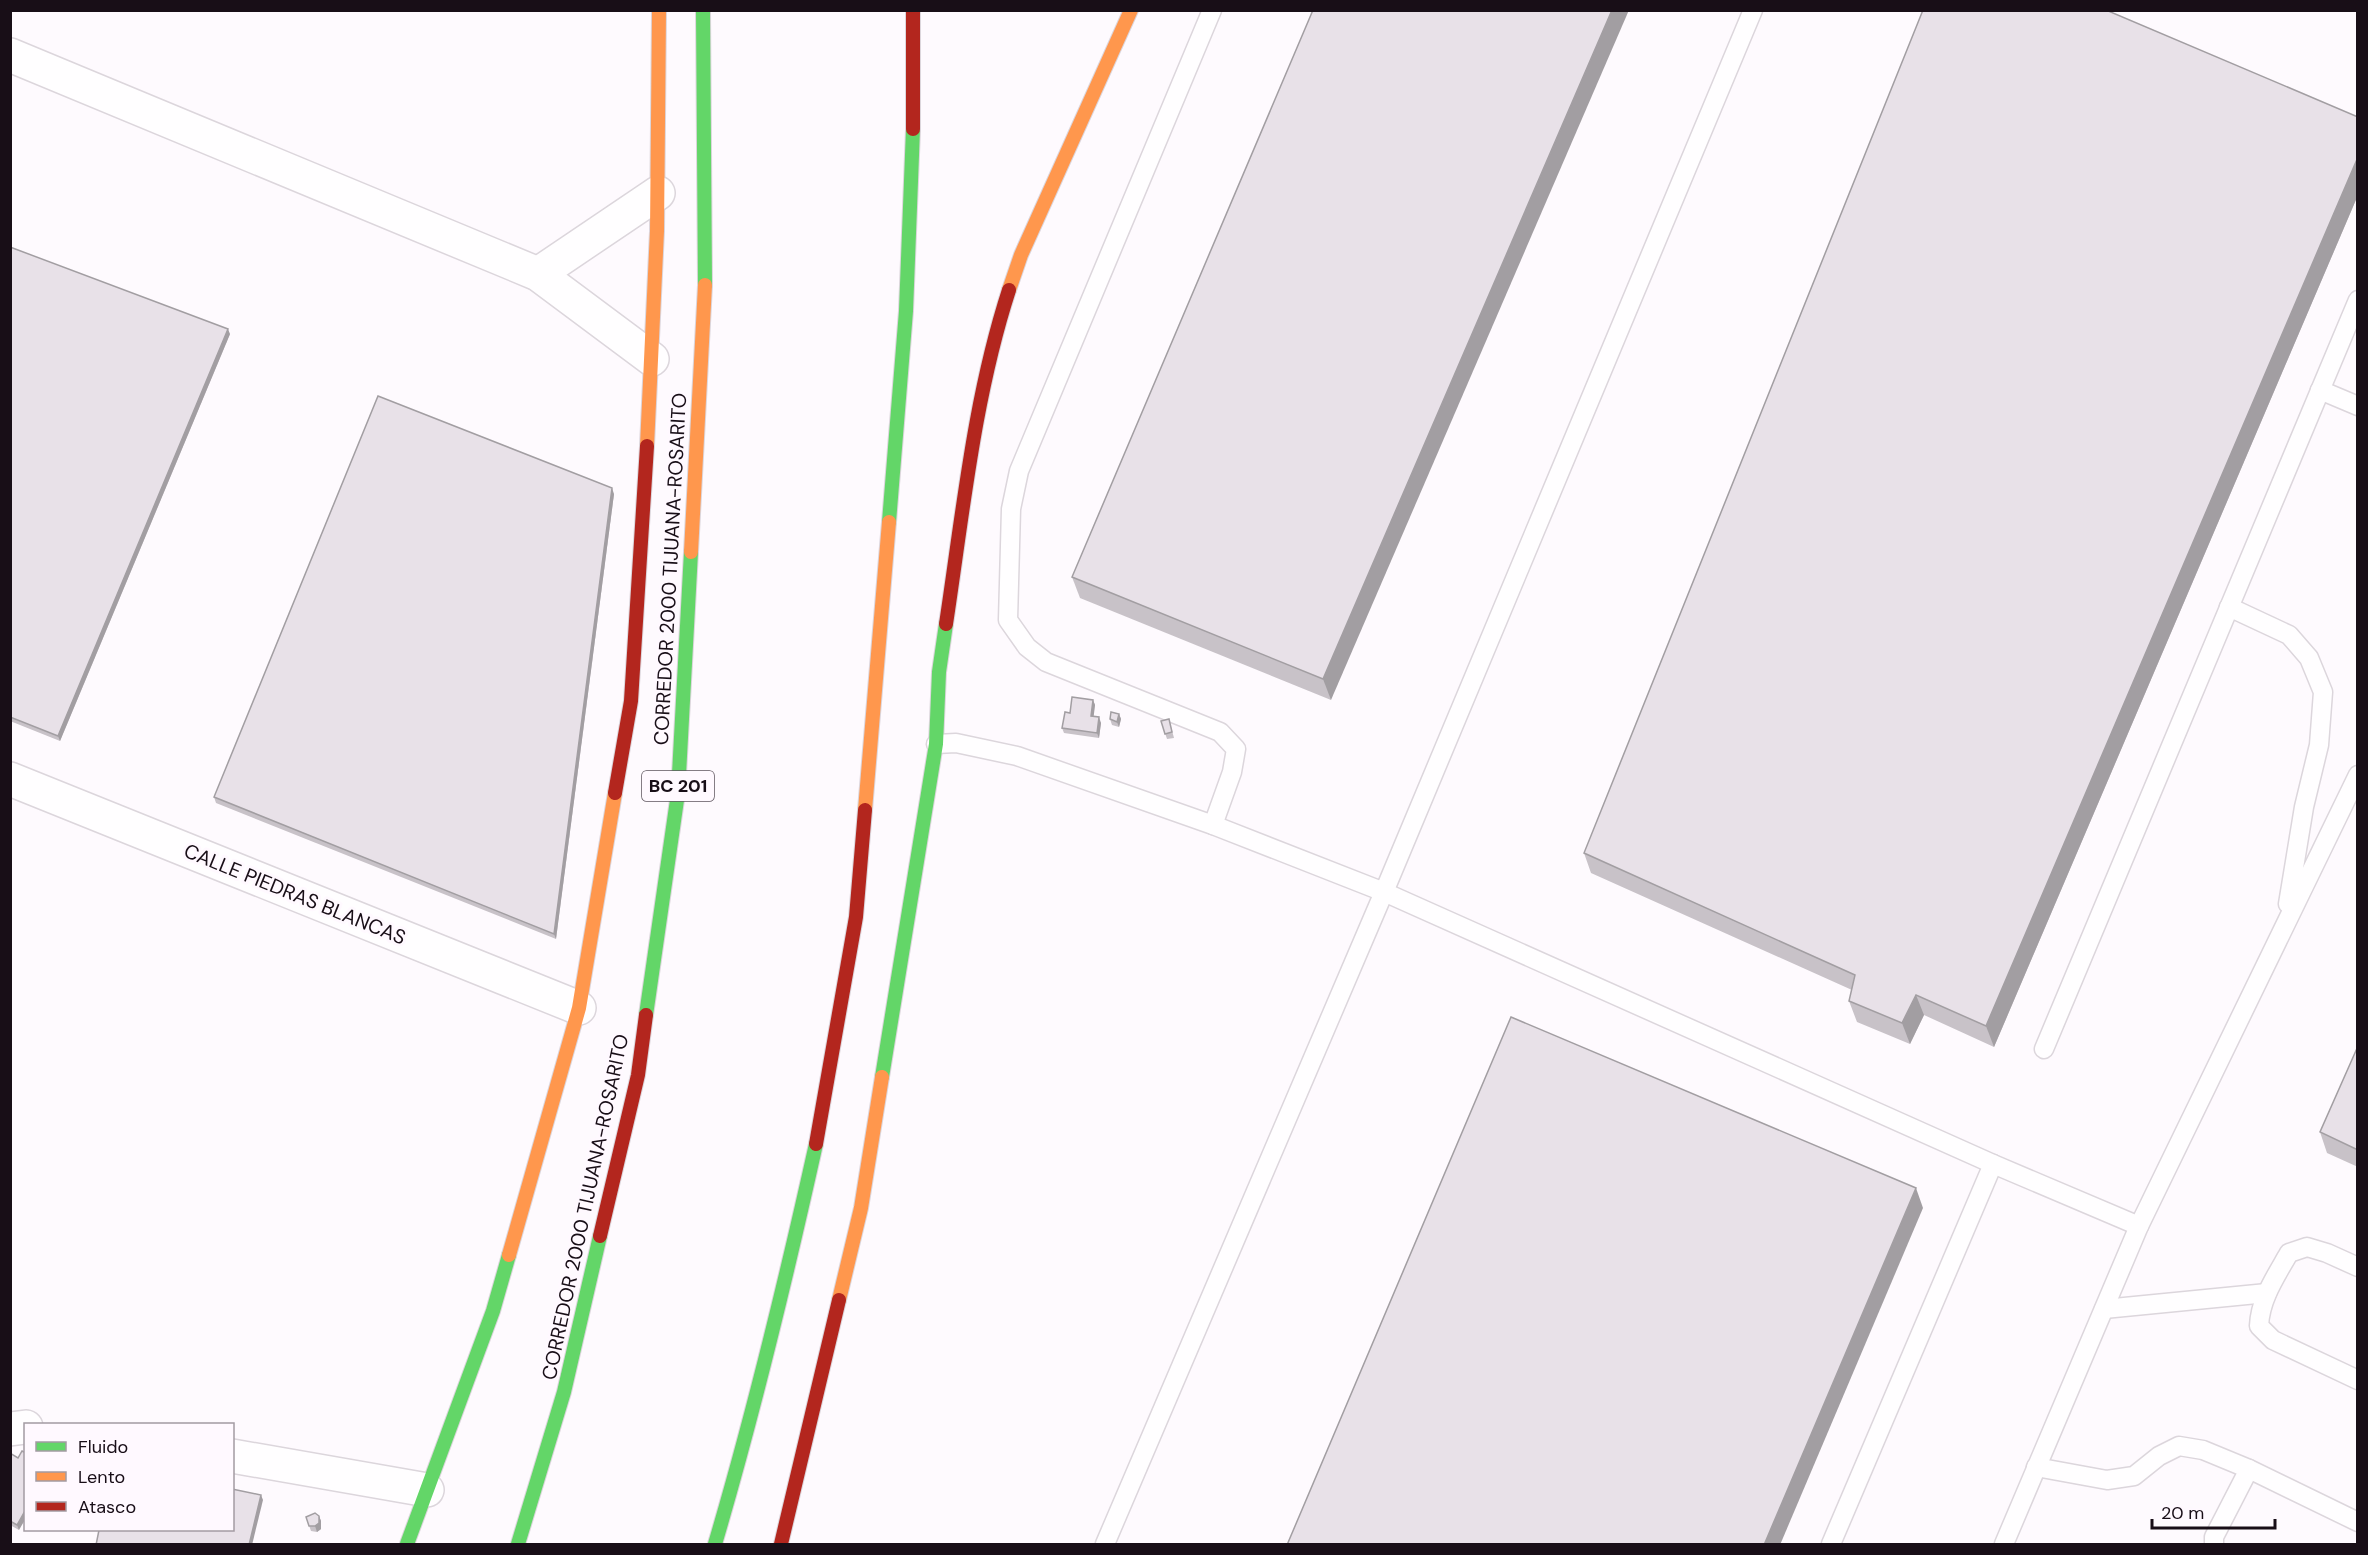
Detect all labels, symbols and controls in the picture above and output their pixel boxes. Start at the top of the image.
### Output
street label: CORREDOR 2000 TIJUANA-ROSARITO [648,392,692,746]
road number: BC 201 [642,771,714,801]
street label: CALLE PIEDRAS BLANCAS [180,838,410,950]
street label: CORREDOR 2000 TIJUANA-ROSARITO [536,1032,634,1382]
legend [24,1423,234,1531]
text: Fluido [78,1435,128,1459]
text: Lento [78,1465,125,1489]
scale bar [2152,1492,2275,1530]
text: Atasco [78,1495,136,1519]
text: 20 m [2161,1501,2204,1525]

